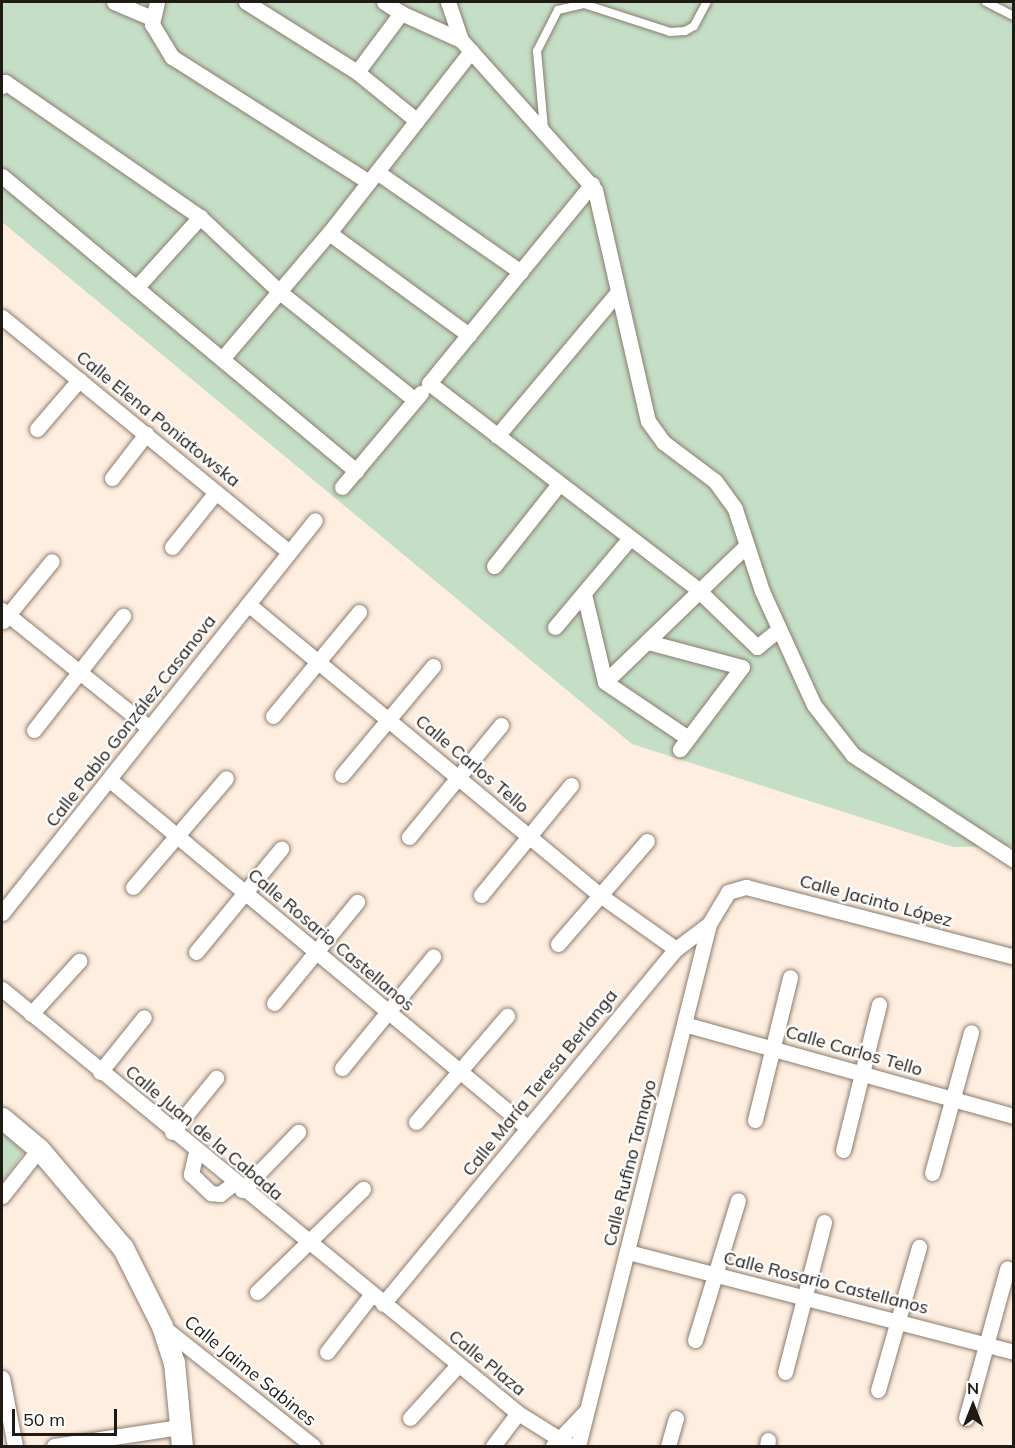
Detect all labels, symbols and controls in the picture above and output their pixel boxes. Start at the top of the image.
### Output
street label: Calle Elena Poniatowska [72,346,244,492]
street label: Calle Pablo González Casanova [41,610,221,832]
street label: Calle Carlos Tello [411,710,533,818]
street label: Calle Rosario Castellanos [243,864,419,1016]
street label: Calle Jacinto López [797,870,955,932]
street label: Calle María Teresa Berlanga [458,985,622,1181]
street label: Calle Carlos Tello [783,1021,925,1081]
street label: Calle Juan de la Cabada [121,1061,287,1205]
street label: Calle Rufino Tamayo [599,1077,661,1249]
street label: Calle Rosario Castellanos [721,1247,931,1319]
street label: Calle Jaime Sabines [180,1311,320,1431]
street label: Calle Plaza [444,1325,530,1401]
north arrow [943,1376,1003,1436]
text: N [967,1378,979,1398]
scale bar [15,1397,120,1435]
text: 50 m [23,1408,65,1431]

